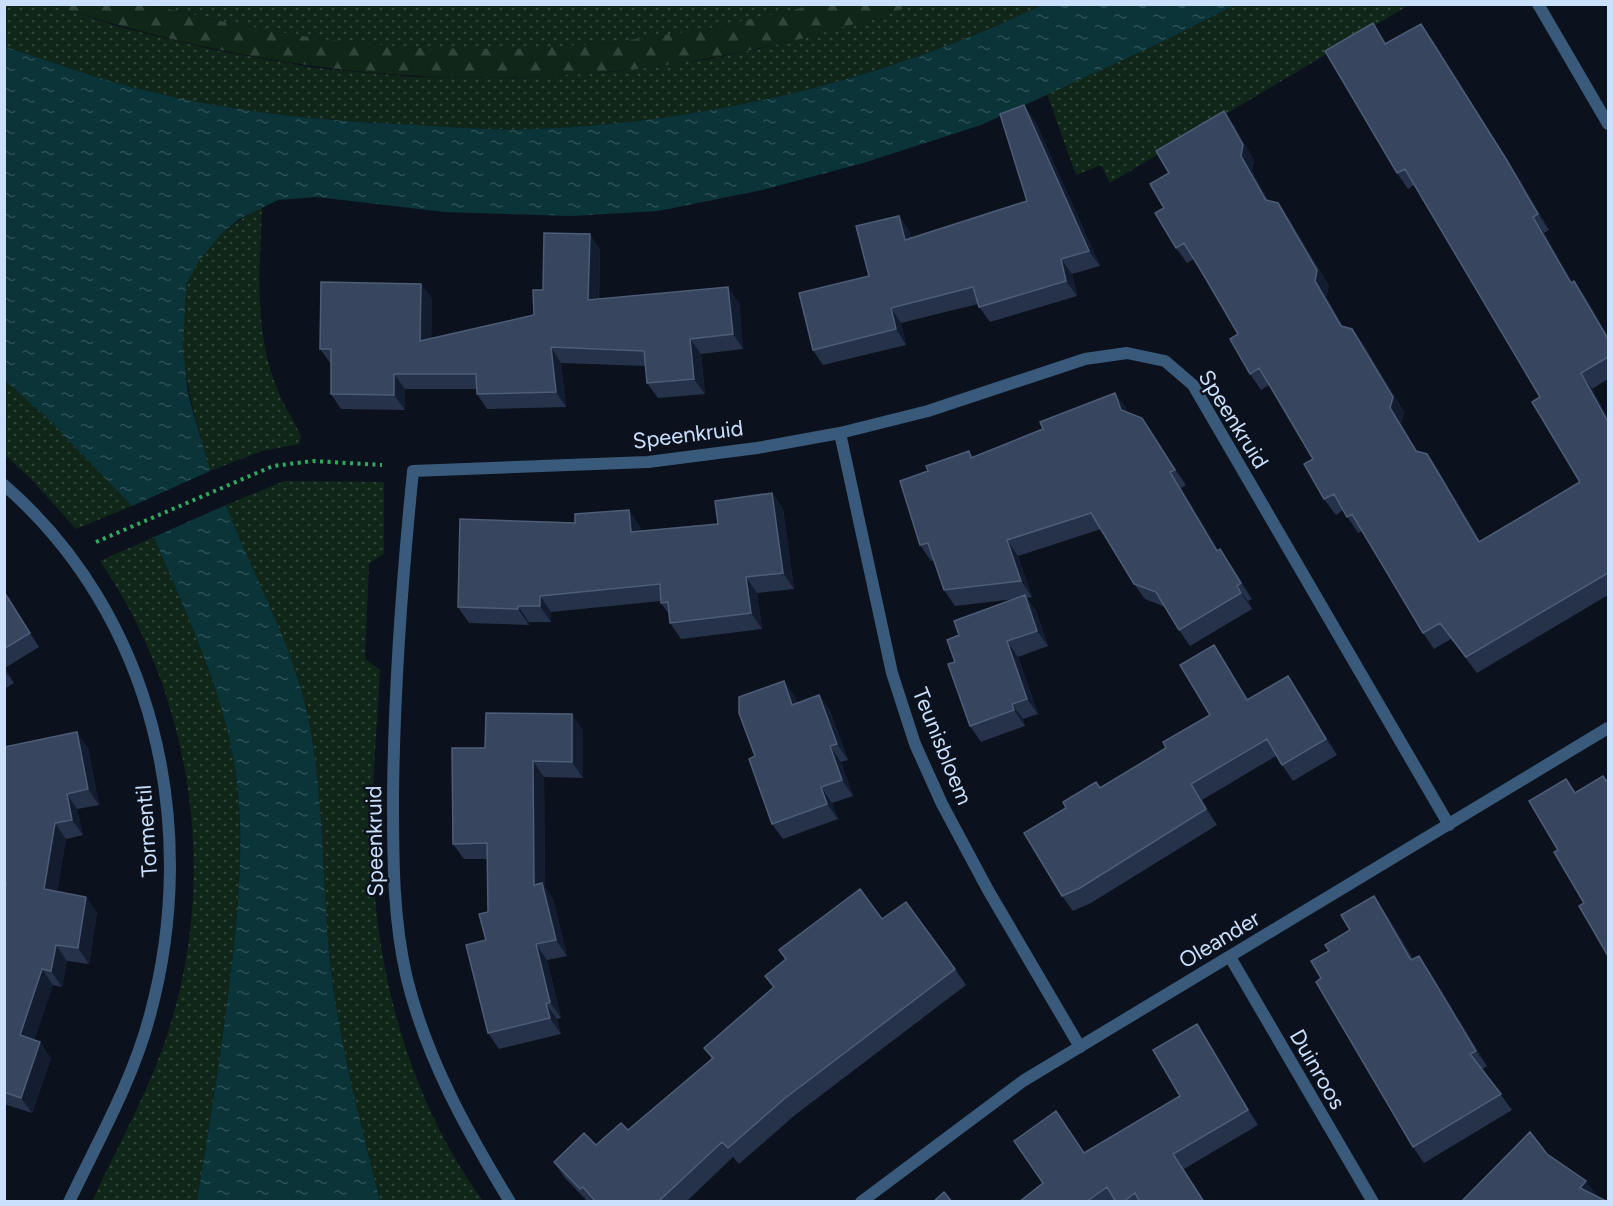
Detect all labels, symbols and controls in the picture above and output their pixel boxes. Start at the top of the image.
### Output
street label: Speenkruid [1193,365,1274,474]
street label: Speenkruid [631,414,745,455]
street label: Teunisbloem [907,684,978,809]
street label: Tormentil [130,784,163,878]
street label: Speenkruid [360,785,389,897]
street label: Oleander [1174,904,1265,974]
street label: Duinroos [1284,1024,1351,1114]

